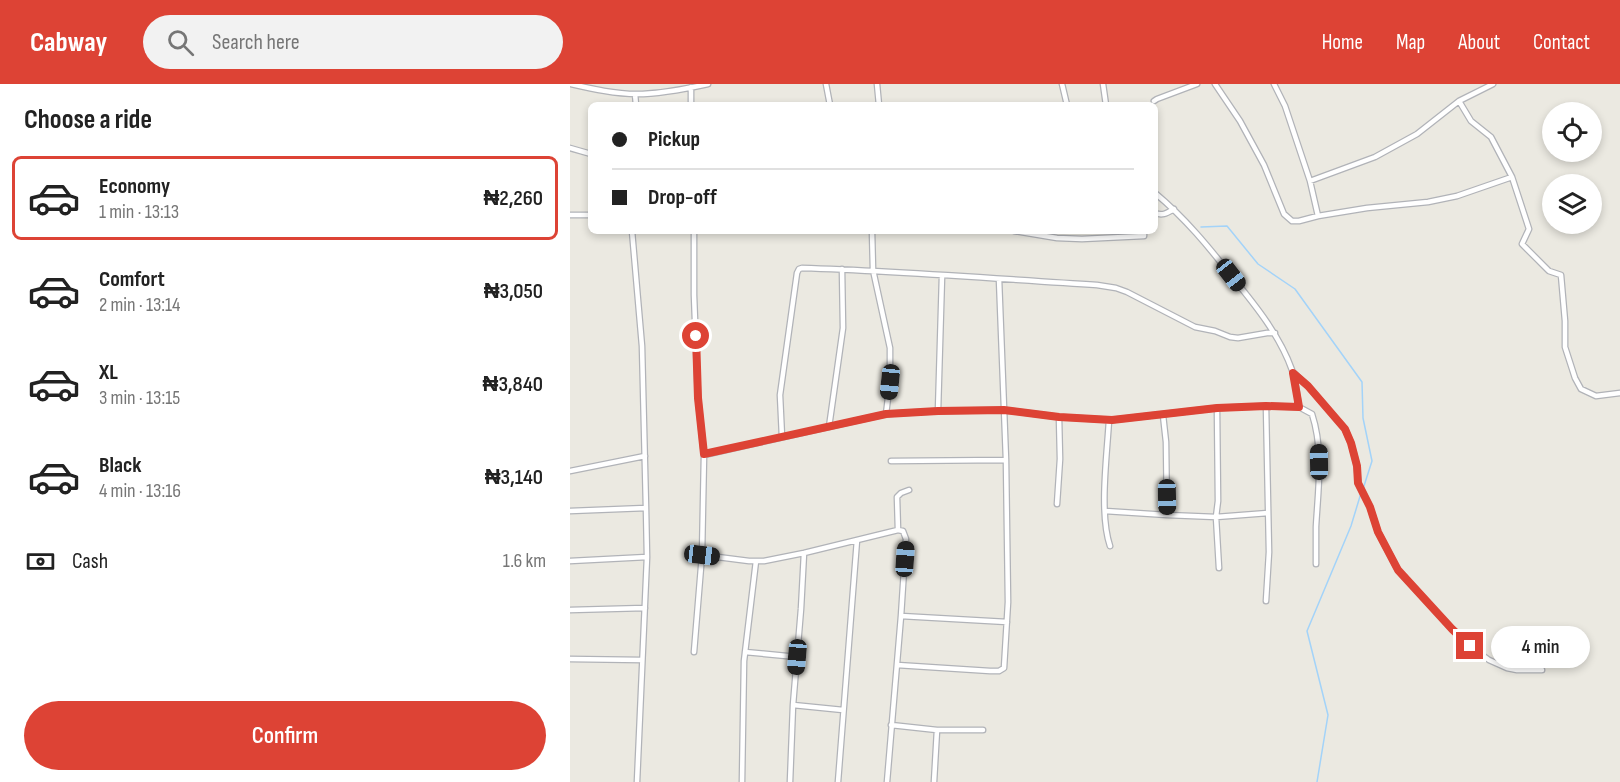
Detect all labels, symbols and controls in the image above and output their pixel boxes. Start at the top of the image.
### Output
search box [143,15,563,69]
text: Cabway [30,26,107,59]
icon: search [164,26,197,59]
text: Search here [212,29,300,56]
text: Home [1322,30,1363,55]
text: Map [1396,30,1425,55]
text: About [1458,30,1500,55]
text: Contact [1533,30,1590,55]
map controls [1542,102,1602,234]
button: locate [1542,102,1602,162]
text: Choose a ride [24,104,152,136]
text: Pickup [648,126,700,153]
icon: car [27,171,81,225]
text: Economy [99,173,170,200]
button: layers [1542,174,1602,234]
text: Drop-off [648,184,717,211]
text: ₦2,260 [483,185,543,212]
text: 1 min · 13:13 [99,200,179,224]
car [1213,255,1249,295]
icon: car [27,264,81,318]
text: Comfort [99,266,165,293]
text: ₦3,050 [484,278,543,305]
text: 2 min · 13:14 [99,293,180,317]
route start [682,322,709,349]
icon: car [27,357,81,411]
text: XL [99,359,118,386]
car [879,363,901,401]
text: ₦3,840 [483,371,543,398]
text: 3 min · 13:15 [99,386,180,410]
car [1310,444,1328,480]
icon: car [27,450,81,504]
text: Black [99,452,141,479]
text: ₦3,140 [485,464,543,491]
text: 4 min · 13:16 [99,479,181,503]
car [1158,479,1176,515]
car [895,540,915,578]
car [683,544,721,566]
icon: cash [24,545,57,578]
text: Cash [72,548,108,575]
text: 1.6 km [503,549,546,573]
callout: 4 min [1491,625,1590,667]
route end [1456,632,1483,659]
text: 4 min [1522,635,1559,659]
car [786,638,808,676]
button: Confirm [24,701,546,770]

